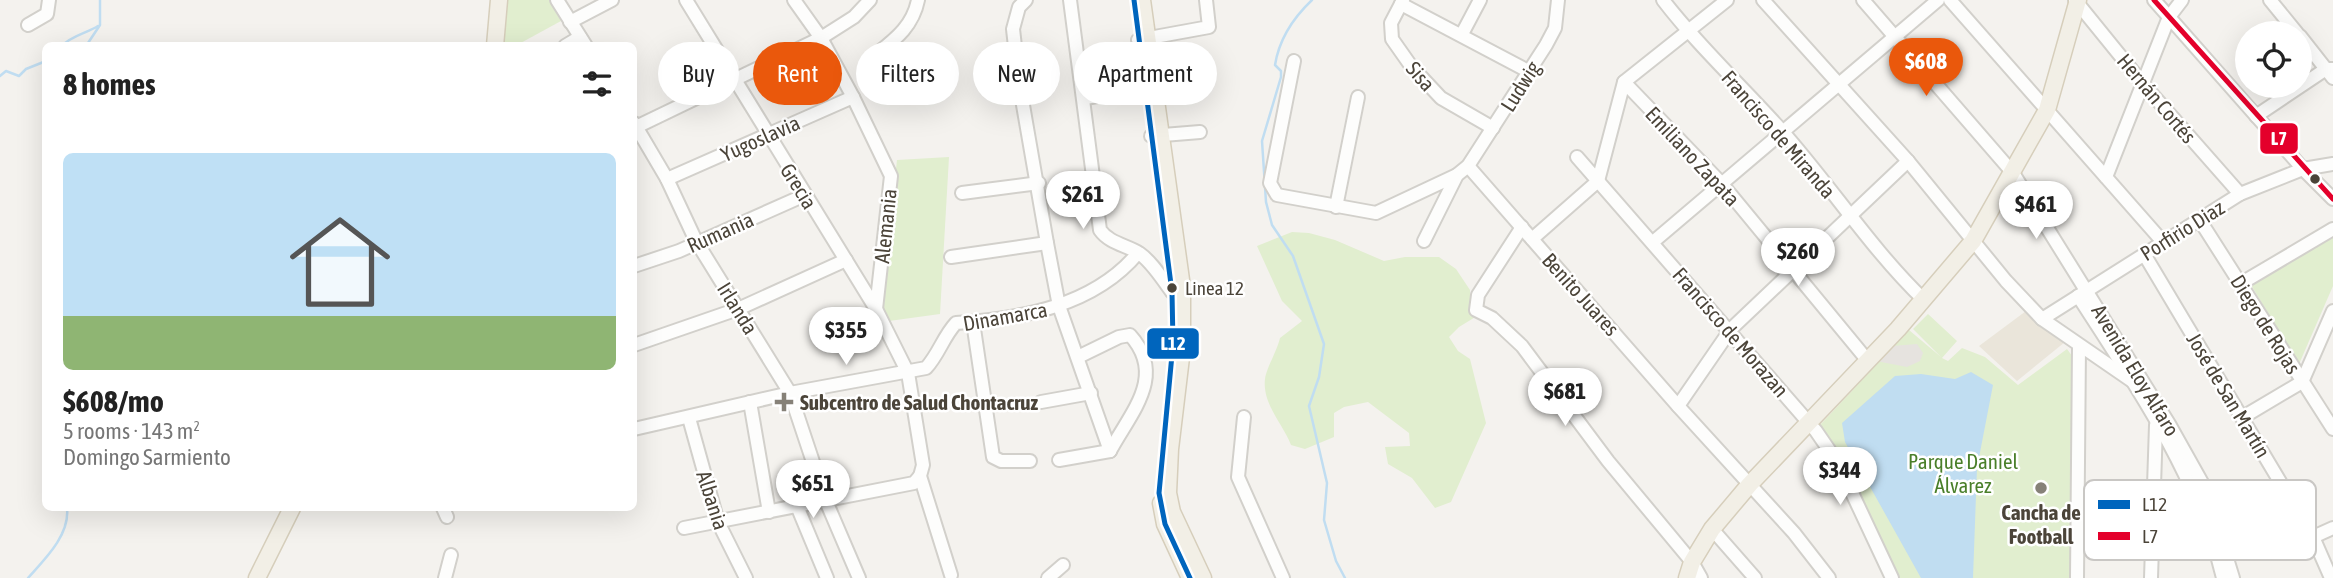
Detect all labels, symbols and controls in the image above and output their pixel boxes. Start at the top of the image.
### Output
map controls [2235,21,2312,98]
button: locate [2235,21,2312,98]
pin: $608 [1885,38,1967,98]
chip: Buy [658,42,739,105]
chip: Rent [753,42,842,105]
chip: Filters [856,42,959,105]
chip: New [973,42,1060,105]
chip: Apartment [1074,42,1217,105]
text: $608 [1905,48,1947,74]
street label: Hernán Cortés [2113,49,2201,147]
street label: Sisa [1402,56,1440,96]
street label: Ludwig [1495,56,1545,116]
icon: filters [578,65,616,103]
street label: Francisco de Miranda [1717,65,1841,203]
text: 8 homes [63,67,156,101]
street label: Emiliano Zapata [1641,101,1745,211]
street label: Yugoslavia [717,110,803,166]
line badge: L7 [2259,122,2299,155]
text: L7 [2271,127,2287,149]
street label: Grecia [776,159,822,213]
pin: $261 [1042,172,1124,231]
unlabelled marker [2308,172,2322,186]
text: $261 [1062,181,1104,207]
pin: $461 [1995,182,2077,241]
street label: Alemania [869,188,901,264]
text: $461 [2015,191,2057,217]
street label: Porfirio Diaz [2136,195,2229,265]
icon: home [277,199,403,325]
street label: Rumania [683,207,757,257]
pin: $260 [1757,229,1839,288]
text: $260 [1777,238,1819,264]
street label: Benito Juares [1538,248,1624,340]
street label: Francisco de Morazan [1668,262,1794,402]
street label: Diego de Rojas [2226,270,2306,378]
place label: Linea 12 [1185,277,1244,299]
street label: Irlanda [713,278,763,338]
marker: Linea 12 [1165,281,1179,295]
street label: Dinamarca [961,297,1049,335]
street label: Avenida Eloy Alfaro [2087,300,2185,440]
pin: $355 [805,308,887,367]
text: $355 [825,317,867,343]
line badge: L12 [1146,327,1200,360]
street label: José de San Martín [2182,328,2276,462]
text: L12 [1160,332,1186,354]
pin: $681 [1524,368,1606,428]
text: $681 [1544,378,1586,404]
text: $608/mo [63,384,164,418]
place label: Subcentro de Salud Chontacruz [800,390,1038,414]
marker: Subcentro de Salud Chontacruz [774,392,794,412]
text: 5 rooms · 143 m² [63,418,200,444]
text: Domingo Sarmiento [63,444,231,470]
pin: $344 [1799,448,1881,507]
park label: Parque Daniel Álvarez [1908,449,2018,497]
text: $344 [1819,457,1861,483]
pin: $651 [772,461,854,520]
street label: Albania [692,468,734,532]
text: $651 [792,470,834,496]
marker: Cancha de Football [2033,480,2049,496]
legend [2084,480,2316,560]
text: L12 [2142,493,2167,515]
place label: Cancha de Football [2001,500,2081,548]
text: L7 [2142,525,2158,547]

